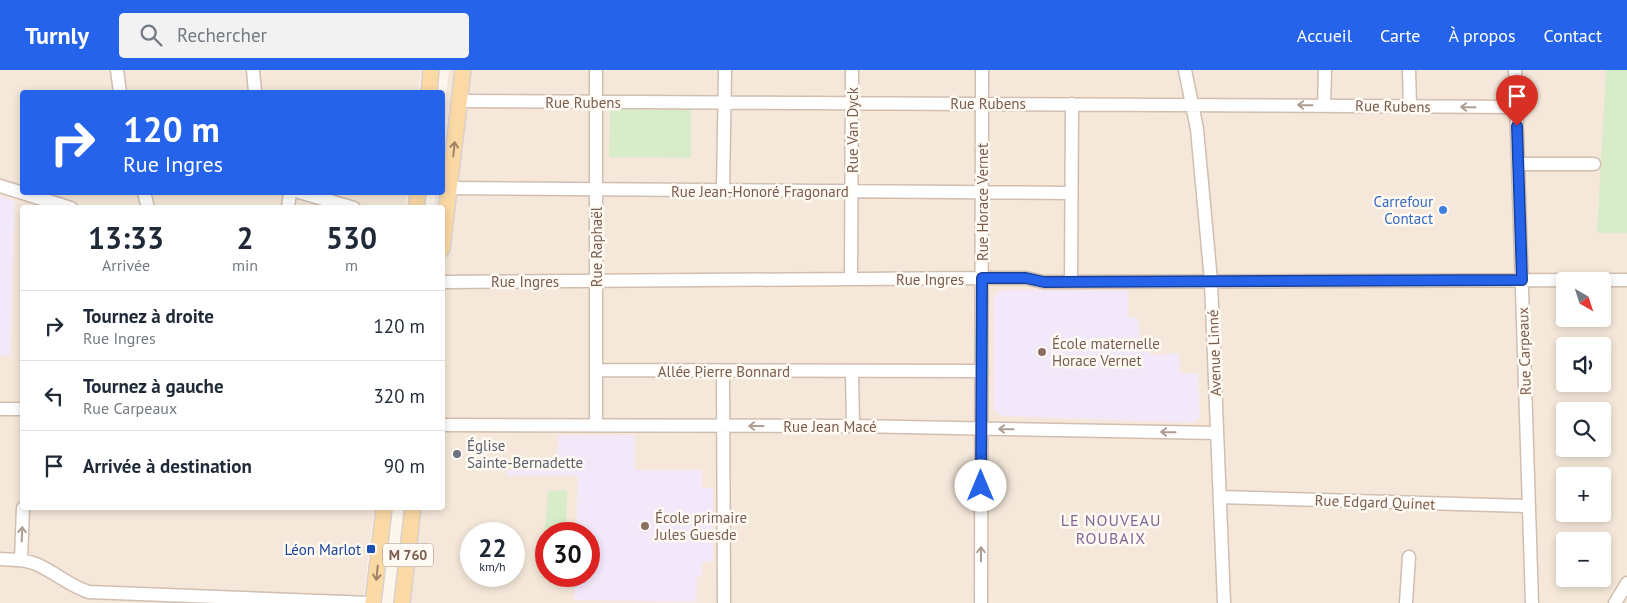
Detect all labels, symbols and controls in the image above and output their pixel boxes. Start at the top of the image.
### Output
search box [119,13,469,58]
text: Turnly [25,20,89,51]
icon: search [137,21,165,49]
text: Rechercher [177,23,267,47]
text: Accueil [1297,24,1352,47]
text: Carte [1380,24,1421,47]
text: À propos [1449,24,1516,47]
text: Contact [1544,24,1602,47]
pin [1496,75,1538,126]
icon: arrive [1503,82,1531,110]
street label: Rue Van Dyck [843,86,862,173]
street label: Rue Rubens [545,93,621,112]
street label: Rue Rubens [950,94,1026,113]
street label: Rue Rubens [1355,96,1431,116]
one-way arrow [1297,100,1314,110]
one-way arrow [1460,102,1476,112]
text: 120 m [123,106,220,152]
icon: right [40,110,105,175]
one-way arrow [449,141,459,157]
street label: Rue Horace Vernet [973,143,992,261]
text: Rue Ingres [123,150,223,178]
street label: Rue Jean-Honoré Fragonard [671,182,849,201]
place label: Carrefour Contact [1374,192,1433,228]
marker: Carrefour Contact [1437,204,1449,216]
street label: Rue Raphaël [587,206,606,287]
text: 13:33 [88,218,164,257]
text: 2 [237,218,254,257]
text: 530 [326,218,377,257]
text: Arrivée [102,255,150,275]
text: min [232,255,258,275]
text: m [345,255,358,275]
street label: Rue Ingres [896,270,964,289]
street label: Rue Ingres [491,272,559,291]
north arrow [1556,272,1611,328]
map controls [1556,272,1611,587]
text: Tournez à droite [83,304,214,328]
street label: Rue Carpeaux [1513,306,1535,395]
street label: Avenue Linné [1203,309,1225,397]
icon: right [40,312,68,340]
text: 120 m [373,314,425,338]
text: Rue Ingres [83,328,156,348]
place label: École maternelle Horace Vernet [1052,334,1160,370]
button: sound [1556,337,1611,392]
marker: École maternelle Horace Vernet [1036,346,1048,358]
street label: Allée Pierre Bonnard [658,362,790,381]
text: Tournez à gauche [83,374,224,398]
icon: left [40,382,68,410]
text: 320 m [373,384,425,408]
text: Rue Carpeaux [83,398,177,418]
button: search [1556,402,1611,457]
street label: Rue Jean Macé [783,417,877,436]
one-way arrow [748,421,764,431]
one-way arrow [998,424,1014,434]
one-way arrow [1161,427,1177,437]
place label: Église Sainte-Bernadette [467,436,583,472]
marker: Église Sainte-Bernadette [451,448,463,460]
icon: arrive [40,452,68,480]
text: Arrivée à destination [83,454,252,478]
text: 90 m [384,454,425,478]
position arrow [954,459,1006,511]
button: + [1556,467,1611,522]
street label: Rue Edgard Quinet [1314,490,1436,514]
place label: École primaire Jules Guesde [654,508,747,544]
district label: LE NOUVEAU ROUBAIX [1061,510,1161,548]
marker: École primaire Jules Guesde [639,520,651,532]
speed limit sign: 30 [535,522,600,587]
one-way arrow [17,526,27,542]
text: 22 [478,532,507,564]
button: − [1556,532,1611,587]
place label: Léon Marlot [285,540,361,559]
marker: Léon Marlot [365,543,377,555]
road number: M 760 [383,544,433,566]
one-way arrow [976,547,986,563]
text: km/h [479,559,506,574]
one-way arrow [372,564,382,580]

